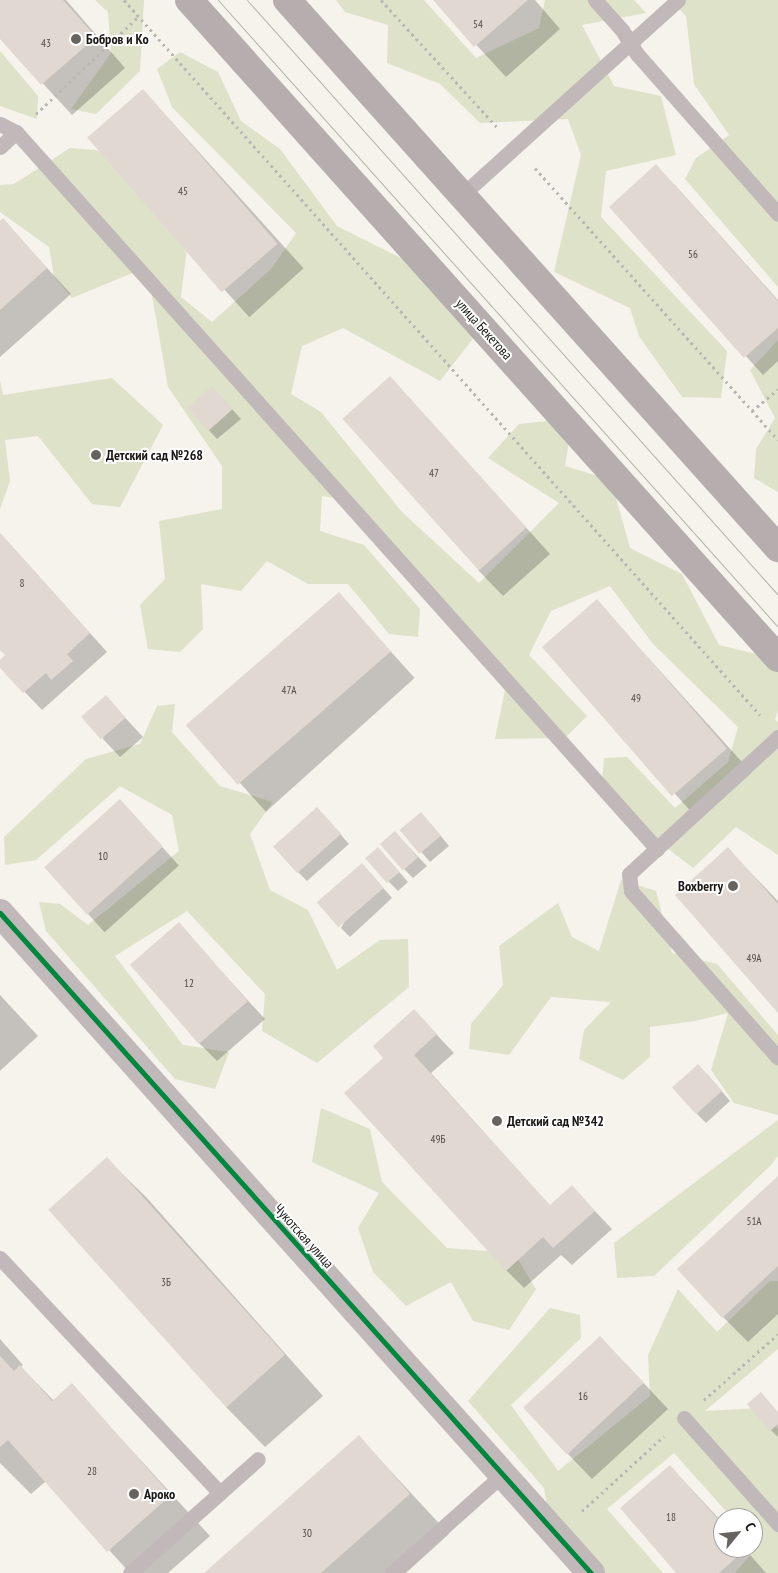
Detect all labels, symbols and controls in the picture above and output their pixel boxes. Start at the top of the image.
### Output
house number: 54 [473,17,483,31]
place label: Бобров и Ко [86,31,149,47]
marker: Бобров и Ко [70,33,82,45]
house number: 43 [41,36,51,50]
house number: 45 [178,184,188,198]
house number: 56 [688,247,698,261]
street label: улица Бекетова [452,295,516,363]
place label: Детский сад №268 [106,447,203,463]
marker: Детский сад №268 [90,449,102,461]
house number: 47 [429,466,439,480]
house number: 8 [20,576,24,590]
house number: 47А [281,683,297,697]
house number: 49 [631,691,641,705]
house number: 10 [98,849,108,863]
place label: Boxberry [678,878,723,894]
marker: Boxberry [727,880,739,892]
house number: 49А [746,951,762,965]
house number: 12 [184,976,194,990]
place label: Детский сад №342 [507,1113,604,1129]
marker: Детский сад №342 [491,1115,503,1127]
house number: 49Б [431,1132,445,1146]
street label: Чукотская улица [271,1200,337,1272]
house number: 51А [746,1214,762,1228]
house number: 3Б [161,1275,171,1289]
house number: 16 [578,1389,588,1403]
house number: 28 [87,1464,97,1478]
place label: Ароко [144,1486,175,1502]
marker: Ароко [128,1488,140,1500]
north arrow [713,1508,763,1558]
house number: 18 [666,1510,676,1524]
text: С [741,1519,760,1533]
house number: 30 [302,1526,312,1540]

